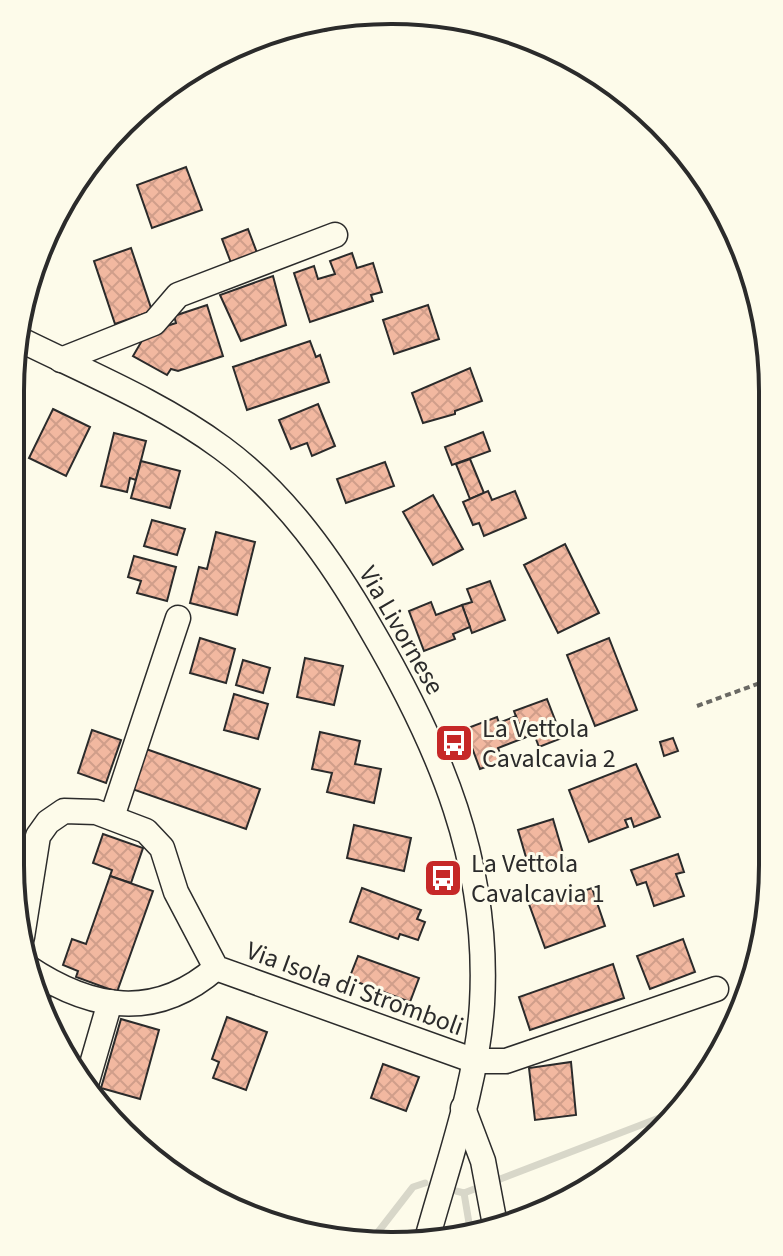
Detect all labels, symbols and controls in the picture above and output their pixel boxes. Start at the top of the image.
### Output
street label: Via Livornese [350,559,453,702]
place label: La Vettola Cavalcavia 2 [482,710,616,777]
bus stop icon: La Vettola Cavalcavia 2 [433,722,475,764]
place label: La Vettola Cavalcavia 1 [471,845,605,912]
bus stop icon: La Vettola Cavalcavia 1 [422,857,464,899]
street label: Via Isola di Stromboli [241,932,469,1045]

